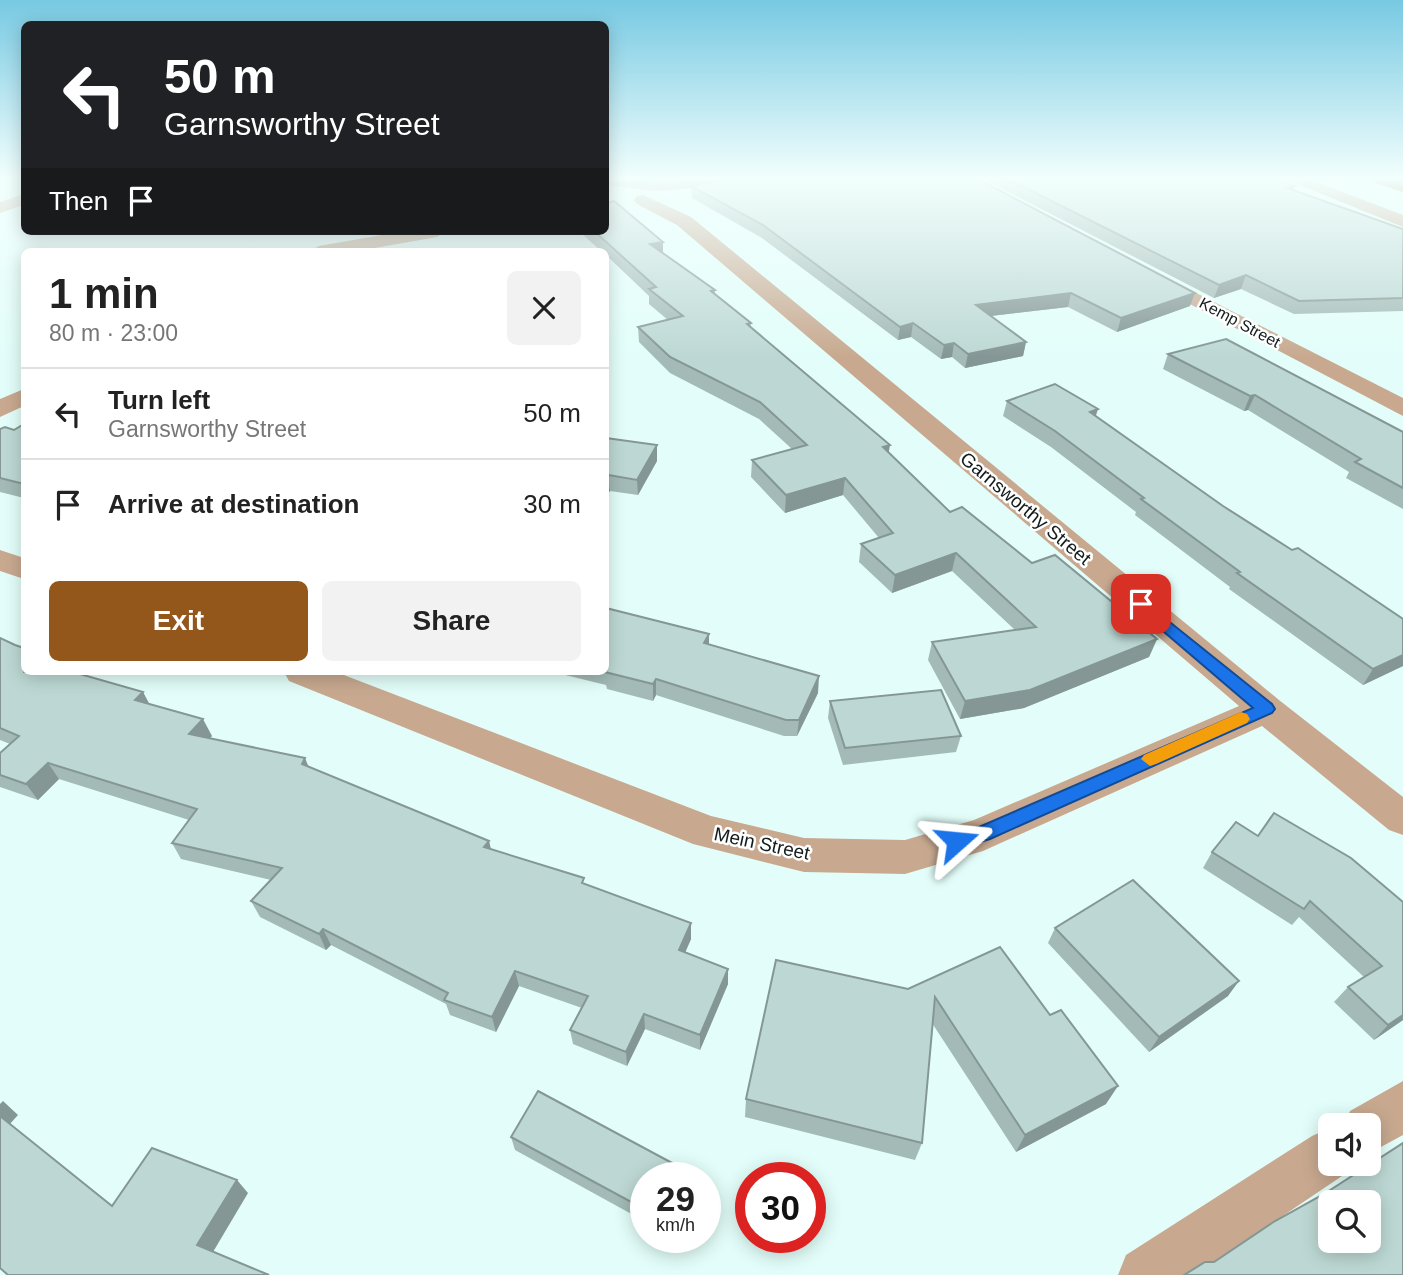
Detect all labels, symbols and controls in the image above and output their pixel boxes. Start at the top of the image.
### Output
icon: left [49,49,140,140]
text: 50 m [164,49,276,103]
text: Garnsworthy Street [164,106,440,142]
icon: arrive [122,182,160,220]
text: Then [49,186,108,216]
text: 1 min [49,270,159,317]
button: close [507,271,581,345]
street label: Kemp Street [1197,294,1284,351]
text: 80 m · 23:00 [49,320,178,346]
text: Turn left [108,385,210,415]
icon: left [49,395,87,433]
text: 50 m [523,398,581,428]
text: Garnsworthy Street [108,416,306,442]
street label: Garnsworthy Street [956,448,1096,569]
icon: arrive [49,486,87,524]
text: Arrive at destination [108,489,359,519]
text: 30 m [523,489,581,519]
pin [1111,574,1171,634]
button: Exit [49,581,308,661]
button: Share [322,581,581,661]
icon: arrive [1122,585,1160,623]
position arrow [920,804,994,878]
street label: Mein Street [712,823,812,864]
map controls [1318,1113,1381,1253]
button: sound [1318,1113,1381,1176]
speed limit sign: 30 [735,1162,826,1253]
text: 29 [656,1179,695,1218]
button: search [1318,1190,1381,1253]
text: km/h [656,1215,695,1235]

